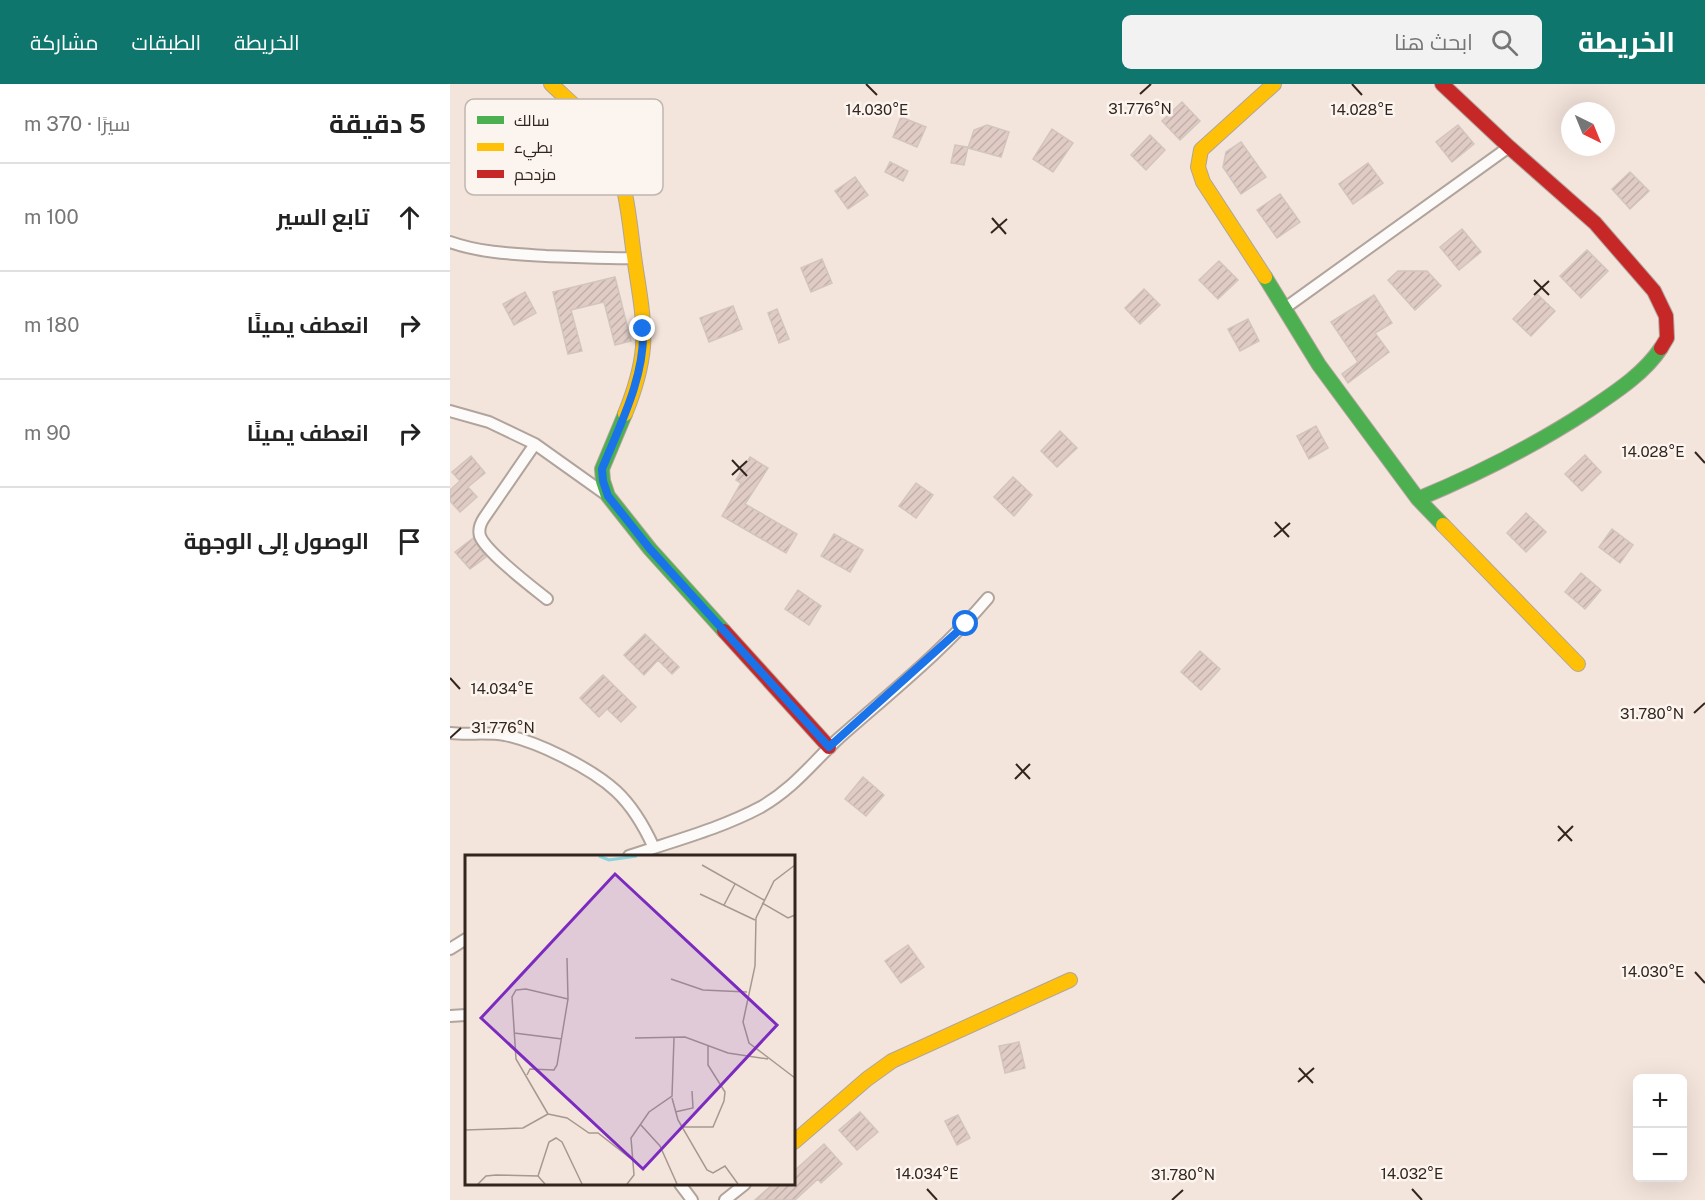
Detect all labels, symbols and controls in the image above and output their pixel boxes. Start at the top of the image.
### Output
search box [1122,15,1542,69]
text: الخريطة [1578,25,1675,58]
icon: search [1488,26,1521,59]
text: ابحث هنا [1394,29,1473,55]
text: مشاركة [30,30,99,55]
text: الطبقات [132,30,201,55]
text: الخريطة [234,30,300,55]
legend [465,99,663,195]
text: 31.776°N [1108,100,1172,117]
text: 14.030°E [846,101,908,118]
text: 14.028°E [1331,101,1394,118]
north arrow [1561,102,1615,156]
text: 5 دقيقة [329,108,426,139]
text: سالك [514,111,549,130]
text: سيرًا · 370 m [24,112,130,136]
text: بطيء [514,138,553,161]
text: مزدحم [514,165,556,186]
icon: ahead [393,201,426,234]
text: تابع السير [277,204,369,230]
text: 100 m [24,205,79,229]
icon: right [393,309,426,342]
text: انعطف يمينًا [247,312,369,338]
text: 180 m [24,313,79,337]
route end [629,315,655,341]
icon: right [393,417,426,450]
text: انعطف يمينًا [247,420,369,446]
text: 90 m [24,421,71,445]
text: 14.028°E [1622,443,1685,460]
icon: arrive [393,525,426,558]
text: الوصول إلى الوجهة [184,528,369,554]
route start [952,610,978,636]
text: 14.034°E [470,680,534,697]
text: 31.780°N [1620,705,1684,722]
text: 31.776°N [471,719,535,736]
inset map [465,855,795,1185]
text: 14.030°E [1622,963,1684,980]
map controls [1633,1074,1687,1182]
button: + [1633,1074,1687,1128]
button: − [1633,1128,1687,1182]
text: 14.034°E [895,1165,959,1182]
text: 14.032°E [1381,1165,1443,1182]
text: 31.780°N [1151,1166,1215,1183]

